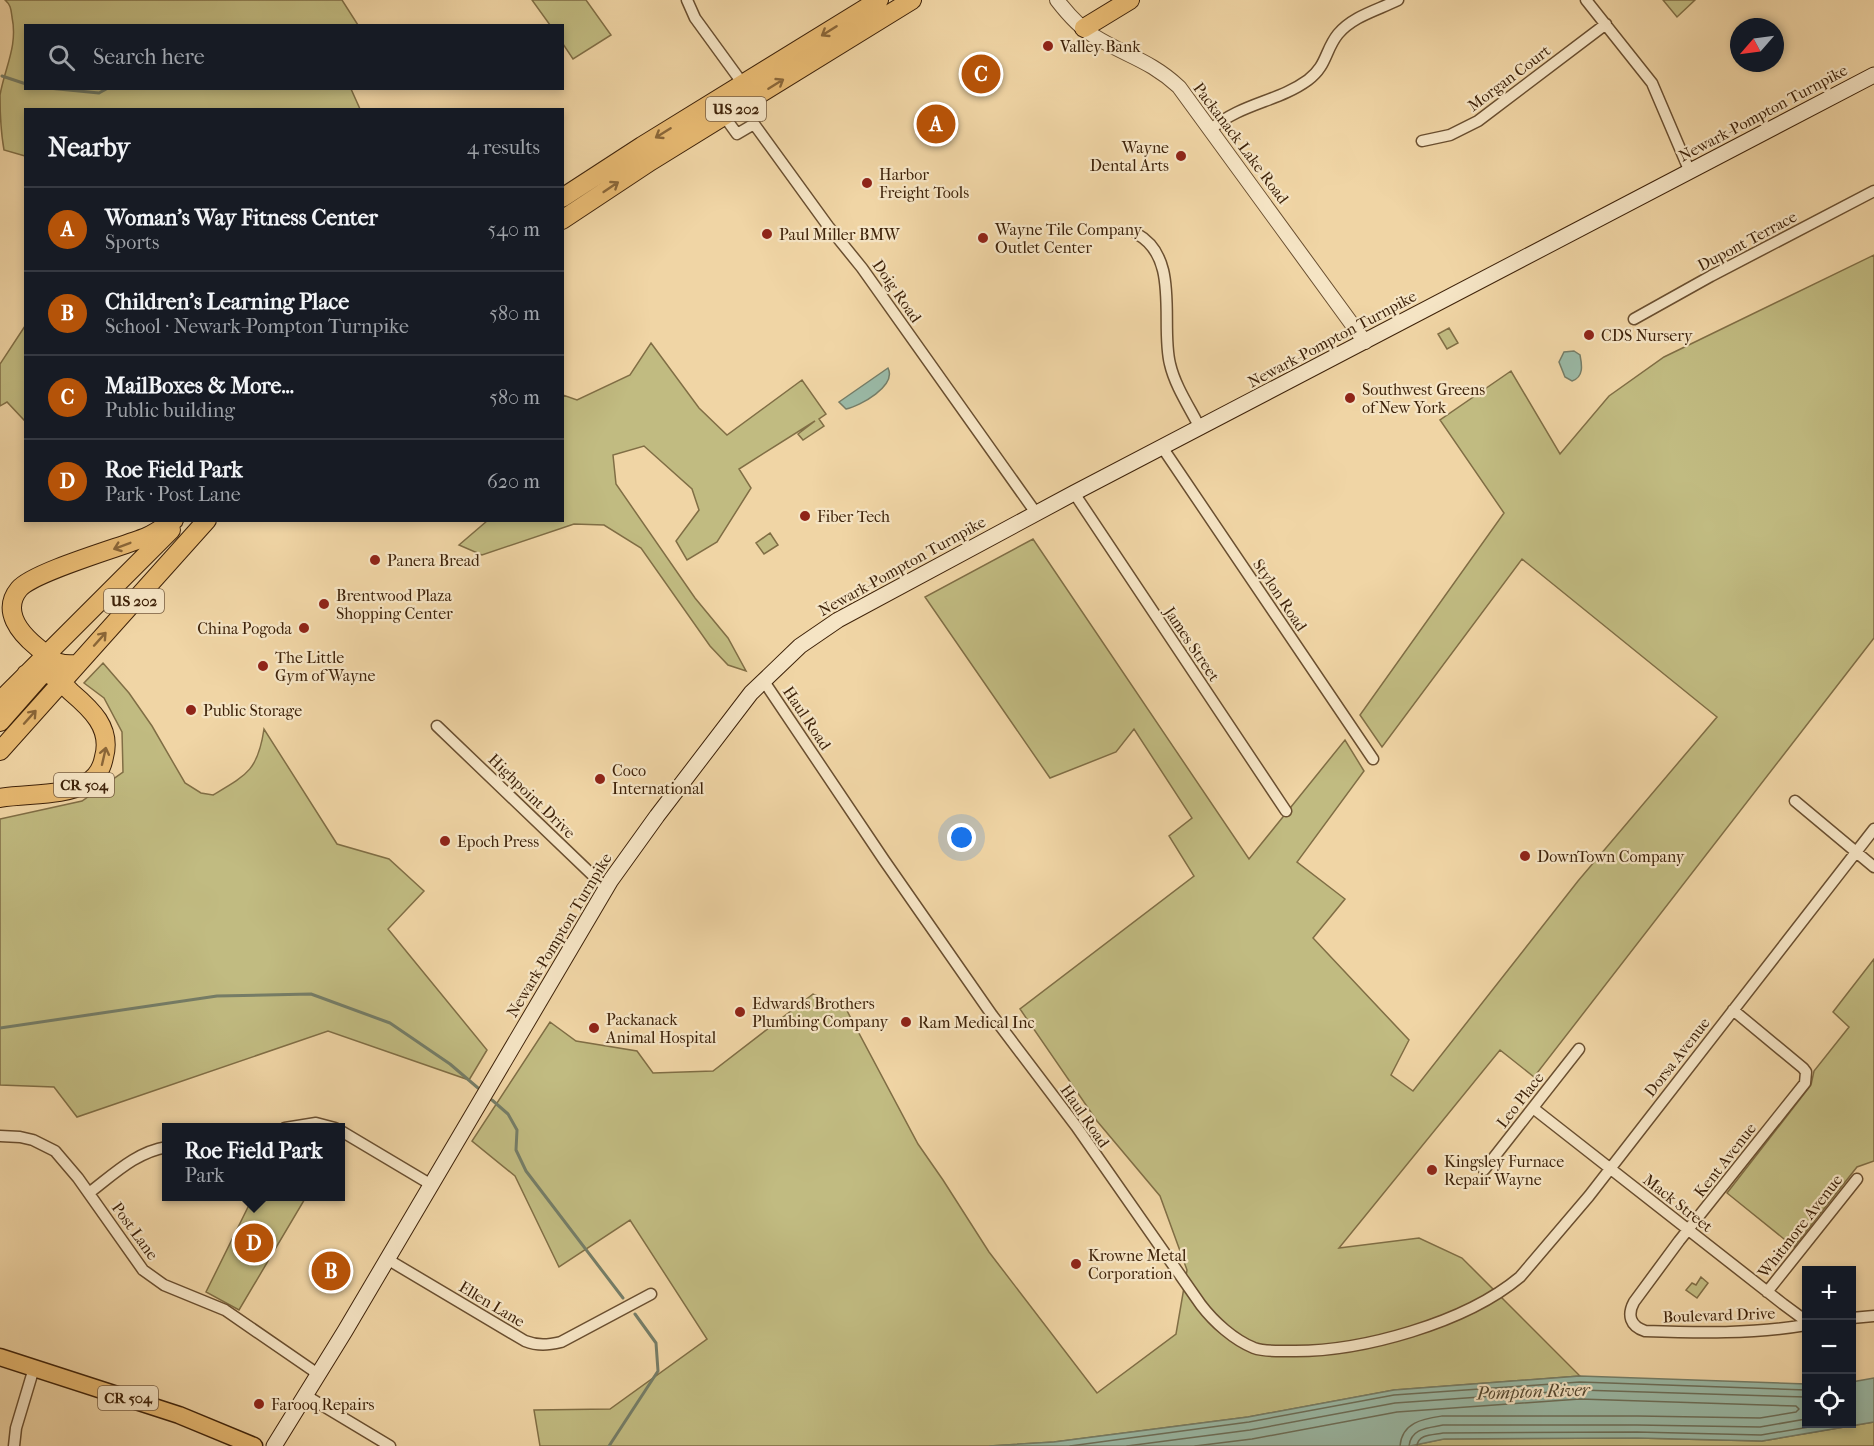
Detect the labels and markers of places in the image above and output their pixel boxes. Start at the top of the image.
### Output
place label: Valley Bank [1059,37,1141,56]
marker: Valley Bank [1041,39,1055,53]
pin: C [962,52,1000,97]
pin: A [916,102,956,146]
place label: Wayne Dental Arts [1090,138,1169,175]
marker: Wayne Dental Arts [1174,149,1188,163]
place label: Harbor Freight Tools [879,165,969,202]
marker: Harbor Freight Tools [860,176,874,190]
place label: Wayne Tile Company Outlet Center [994,220,1143,257]
place label: Paul Miller BMW [779,225,901,244]
marker: Paul Miller BMW [760,227,774,241]
marker: Wayne Tile Company Outlet Center [976,231,990,245]
place label: CDS Nursery [1601,326,1693,345]
marker: CDS Nursery [1582,328,1596,342]
place label: Southwest Greens of New York [1362,380,1485,417]
marker: Southwest Greens of New York [1343,391,1357,405]
place label: Fiber Tech [817,507,890,526]
marker: Fiber Tech [798,509,812,523]
place label: Panera Bread [387,551,480,570]
marker: Panera Bread [368,553,382,567]
place label: Brentwood Plaza Shopping Center [336,586,453,623]
marker: Brentwood Plaza Shopping Center [317,597,331,611]
place label: China Pogoda [197,619,293,638]
marker: China Pogoda [297,621,311,635]
place label: The Little Gym of Wayne [275,648,376,685]
marker: The Little Gym of Wayne [256,659,270,673]
place label: Public Storage [203,701,302,720]
marker: Public Storage [184,703,198,717]
place label: Coco International [612,761,705,798]
marker: Coco International [593,772,607,786]
place label: Epoch Press [457,832,539,851]
marker: Epoch Press [438,834,452,848]
place label: DownTown Company [1537,847,1685,866]
marker: DownTown Company [1518,849,1532,863]
place label: Edwards Brothers Plumbing Company [752,994,889,1031]
marker: Edwards Brothers Plumbing Company [733,1005,747,1019]
place label: Packanack Animal Hospital [605,1010,717,1047]
place label: Ram Medical Inc [918,1013,1035,1032]
marker: Ram Medical Inc [899,1015,913,1029]
marker: Packanack Animal Hospital [587,1021,601,1035]
place label: Kingsley Furnace Repair Wayne [1444,1152,1564,1189]
marker: Kingsley Furnace Repair Wayne [1425,1163,1439,1177]
pin: D [234,1220,274,1266]
place label: Krowne Metal Corporation [1088,1246,1187,1283]
pin: B [312,1248,350,1294]
marker: Krowne Metal Corporation [1069,1257,1083,1271]
place label: Farooq Repairs [271,1395,374,1414]
marker: Farooq Repairs [252,1397,266,1411]

